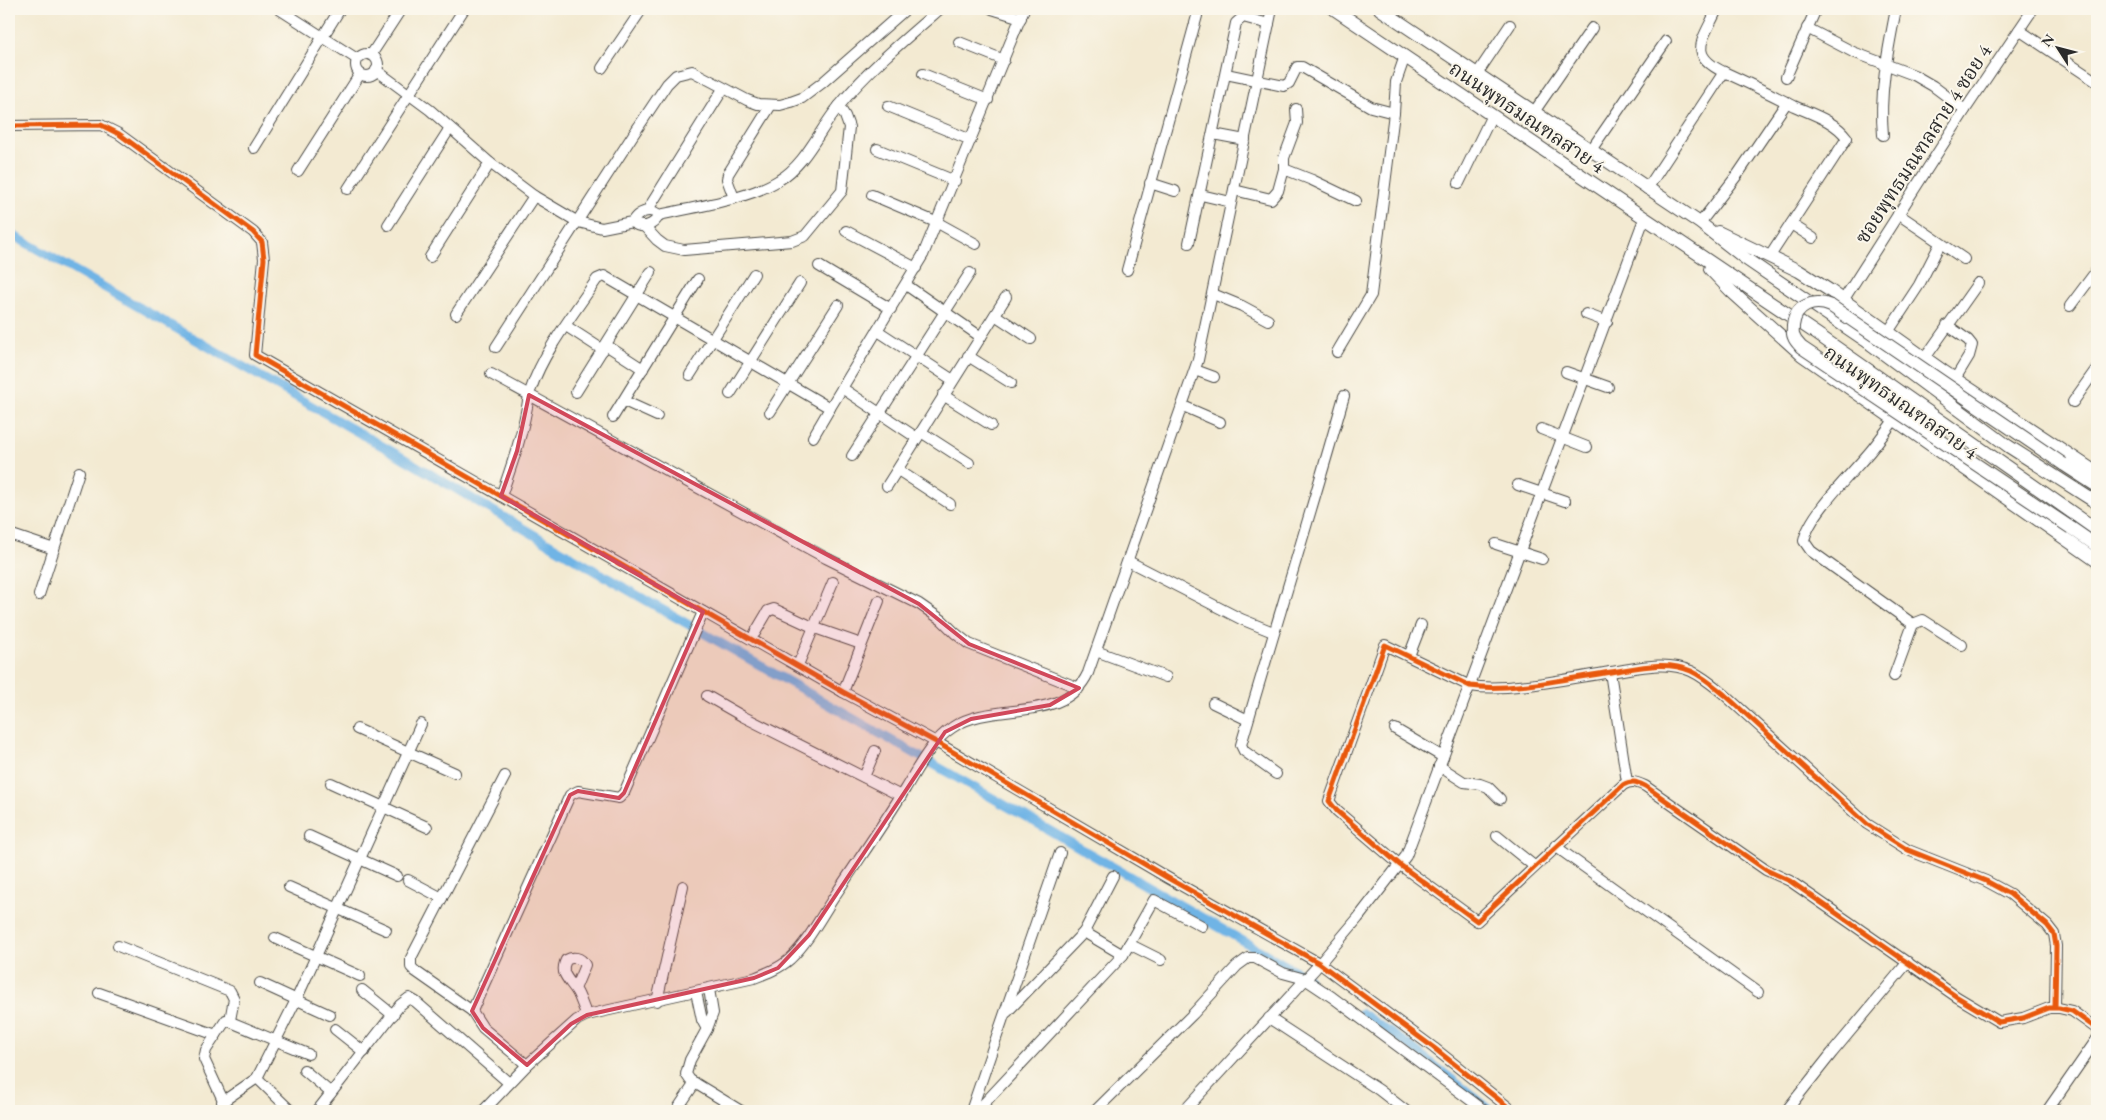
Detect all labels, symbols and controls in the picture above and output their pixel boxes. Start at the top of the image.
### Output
north arrow [2034,22,2084,72]
text: N [2037,30,2058,50]
street label: ซอยพุทธมณฑลสาย 4 ซอย 4 [1849,39,1997,249]
street label: ถนนพุทธมณฑลสาย 4 [1444,55,1610,179]
street label: ถนนพุทธมณฑลสาย 4 [1819,339,1983,465]

